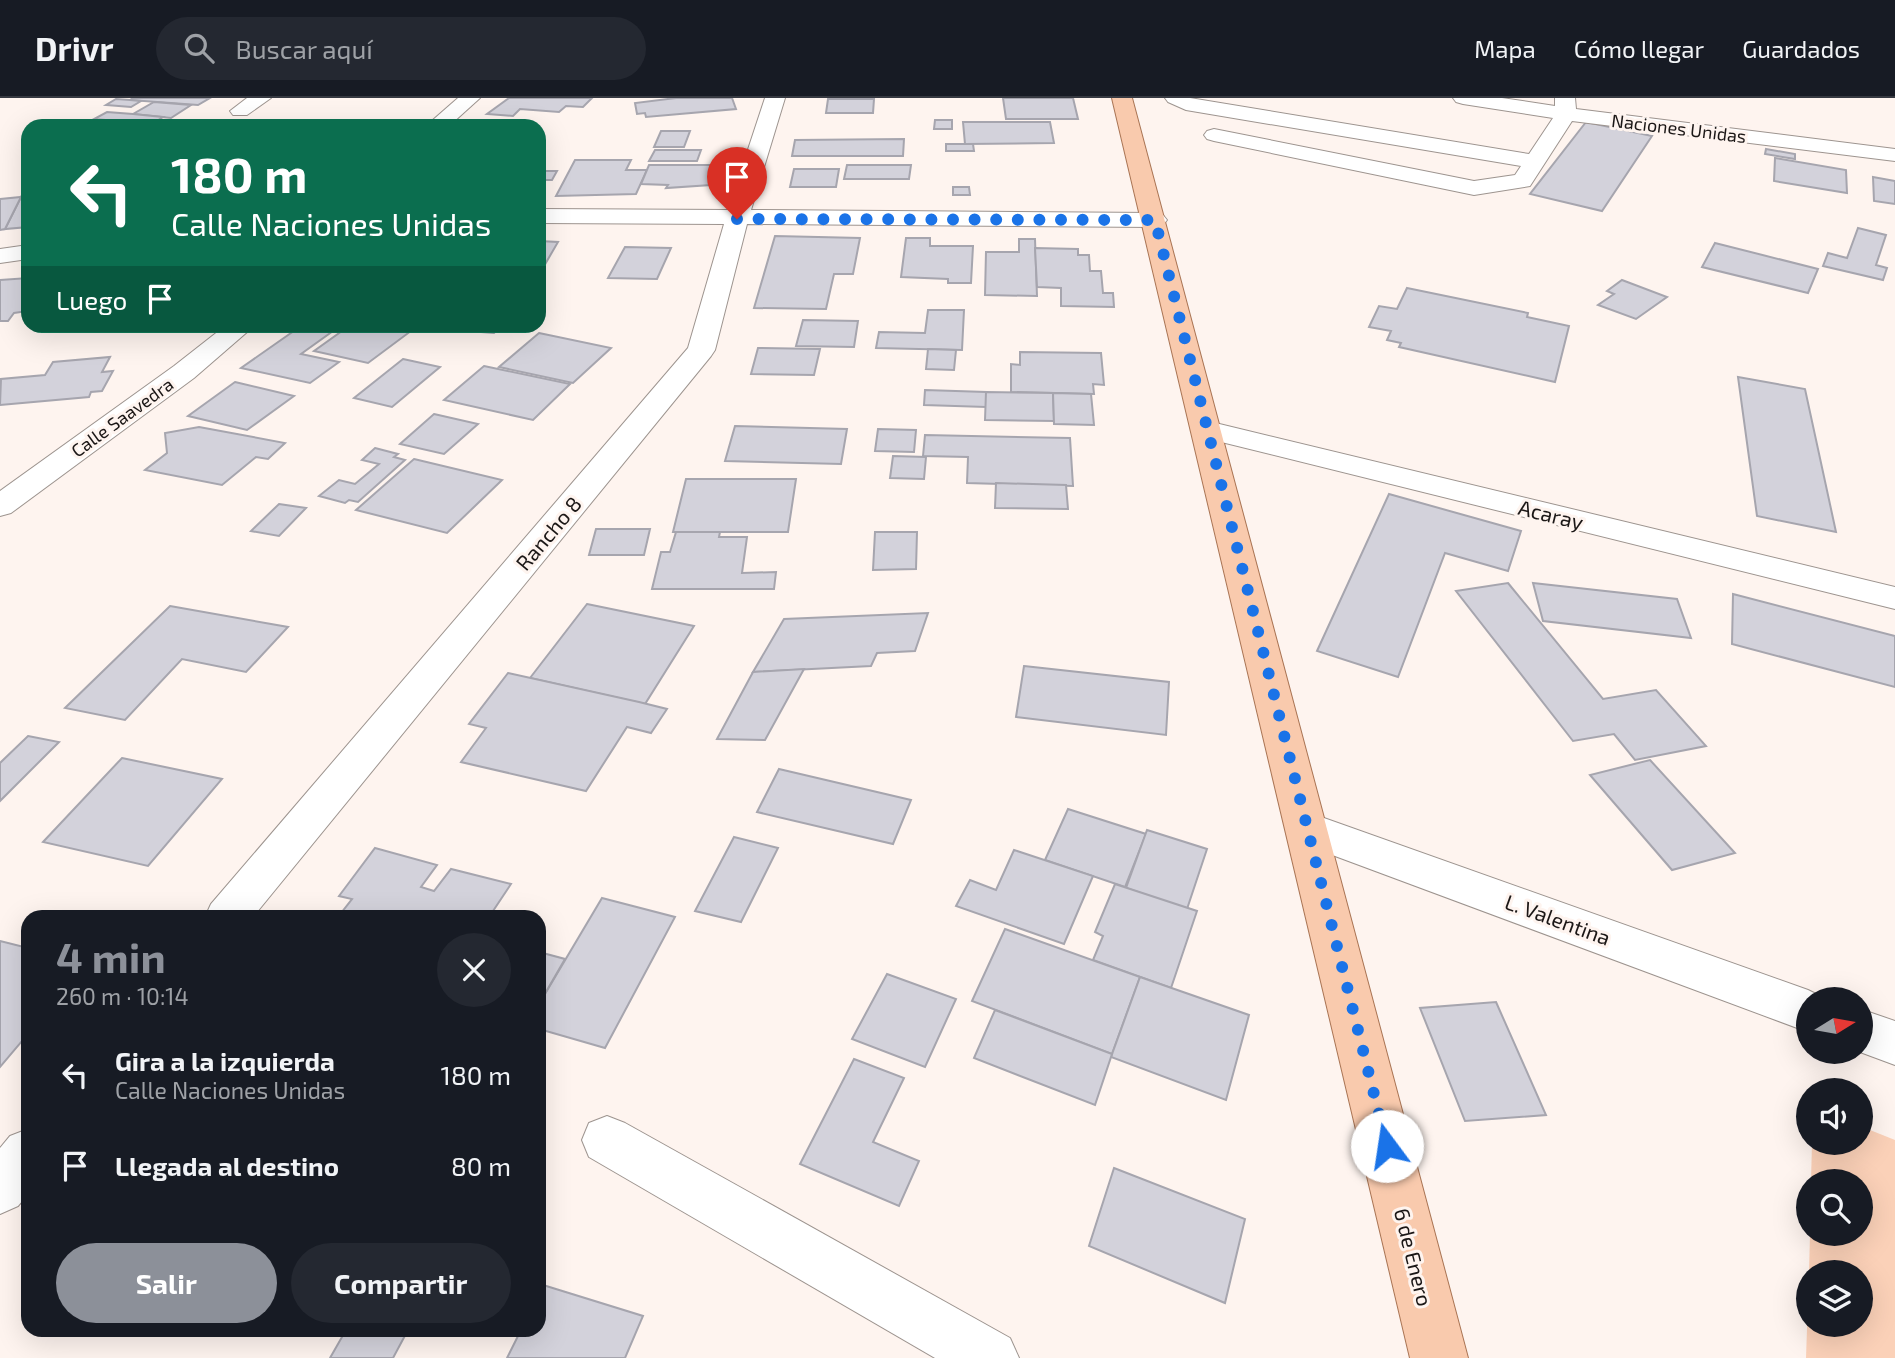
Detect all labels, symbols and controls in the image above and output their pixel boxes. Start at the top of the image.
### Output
search box [156,17,646,80]
text: Drivr [35,28,114,68]
icon: search [180,29,218,67]
text: Buscar aquí [236,33,373,64]
text: Mapa [1474,34,1536,63]
text: Cómo llegar [1574,34,1704,63]
text: Guardados [1742,34,1860,63]
street label: Naciones Unidas [1610,109,1748,147]
text: 180 m [171,144,307,203]
icon: left [56,147,147,238]
pin [707,147,767,219]
icon: arrive [718,158,756,196]
text: Calle Naciones Unidas [171,204,491,242]
icon: arrive [141,280,179,318]
text: Luego [56,284,127,315]
street label: Calle Saavedra [67,373,177,461]
street label: Rancho 8 [510,491,586,575]
street label: Acaray [1516,494,1586,534]
street label: L. Valentina [1502,888,1614,950]
text: 4 min [56,931,166,981]
button: close [437,933,511,1007]
text: 260 m · 10:14 [56,982,189,1010]
north arrow [1796,987,1872,1064]
map controls [1796,987,1873,1337]
text: Gira a la izquierda [115,1045,335,1076]
icon: left [56,1056,94,1094]
text: 180 m [441,1059,511,1090]
text: Calle Naciones Unidas [115,1076,345,1104]
button: sound [1796,1078,1873,1155]
position arrow [1350,1109,1424,1183]
icon: arrive [56,1147,94,1185]
text: Llegada al destino [115,1150,339,1181]
text: 80 m [451,1150,511,1181]
button: search [1796,1169,1873,1246]
street label: 6 de Enero [1390,1205,1438,1309]
button: Salir [56,1243,277,1323]
button: Compartir [291,1243,511,1323]
button: layers [1796,1260,1873,1337]

